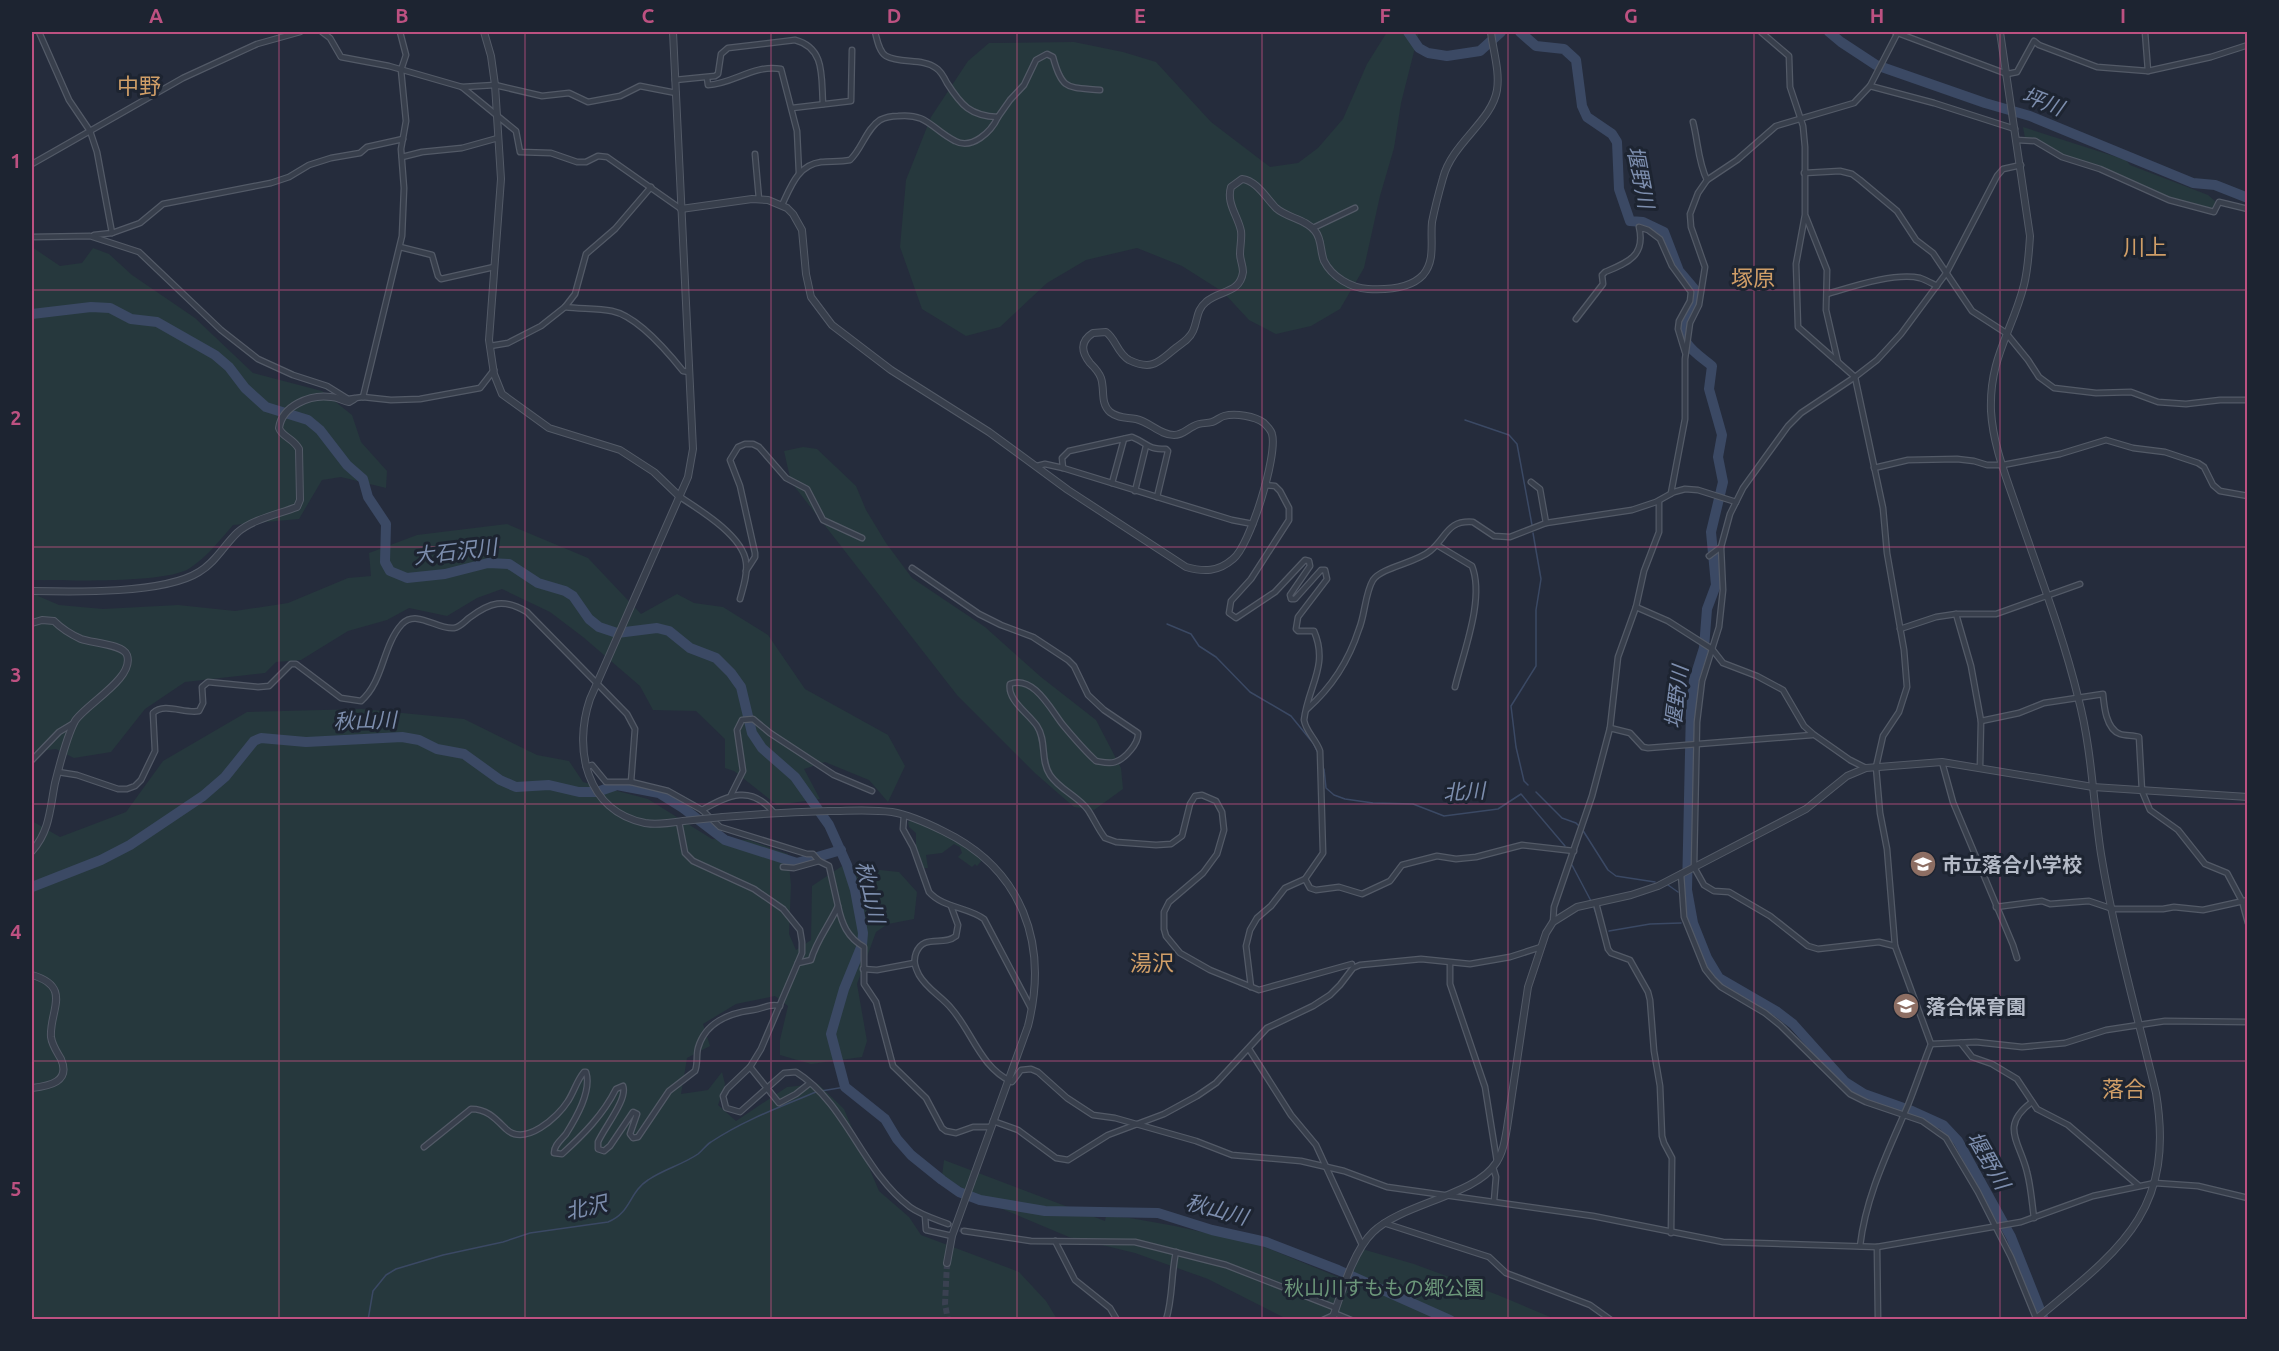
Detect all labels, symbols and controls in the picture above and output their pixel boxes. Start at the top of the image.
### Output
text: A [149,4,163,27]
text: B [395,4,409,27]
text: C [642,4,655,27]
text: D [887,4,901,27]
text: E [1134,4,1146,27]
text: F [1379,4,1391,27]
text: G [1624,4,1638,27]
text: H [1870,4,1884,27]
text: I [2120,4,2126,27]
district label: 中野 [117,73,161,98]
water label: 坪川 [2019,82,2069,120]
water label: 堰野川 [1623,144,1659,212]
text: 1 [10,149,22,172]
district label: 川上 [2123,234,2167,259]
district label: 塚原 [1731,265,1775,290]
text: 2 [10,406,22,429]
water label: 大石沢川 [412,534,500,568]
water label: 堰野川 [1660,662,1692,730]
text: 3 [10,663,22,686]
water label: 秋山川 [333,707,399,733]
water label: 北川 [1442,778,1488,804]
school or university icon: 市立落合小学校 [1908,849,1938,879]
place label: 市立落合小学校 [1942,853,2082,876]
water label: 秋山川 [852,859,890,927]
text: 4 [10,920,22,943]
district label: 湯沢 [1130,950,1174,975]
school or university icon: 落合保育園 [1891,991,1921,1021]
place label: 落合保育園 [1926,995,2026,1018]
district label: 落合 [2102,1076,2146,1101]
water label: 堰野川 [1963,1127,2016,1195]
text: 5 [10,1177,22,1200]
water label: 秋山川 [1183,1189,1252,1229]
water label: 北沢 [563,1190,612,1223]
park label: 秋山川すももの郷公園 [1284,1276,1484,1299]

